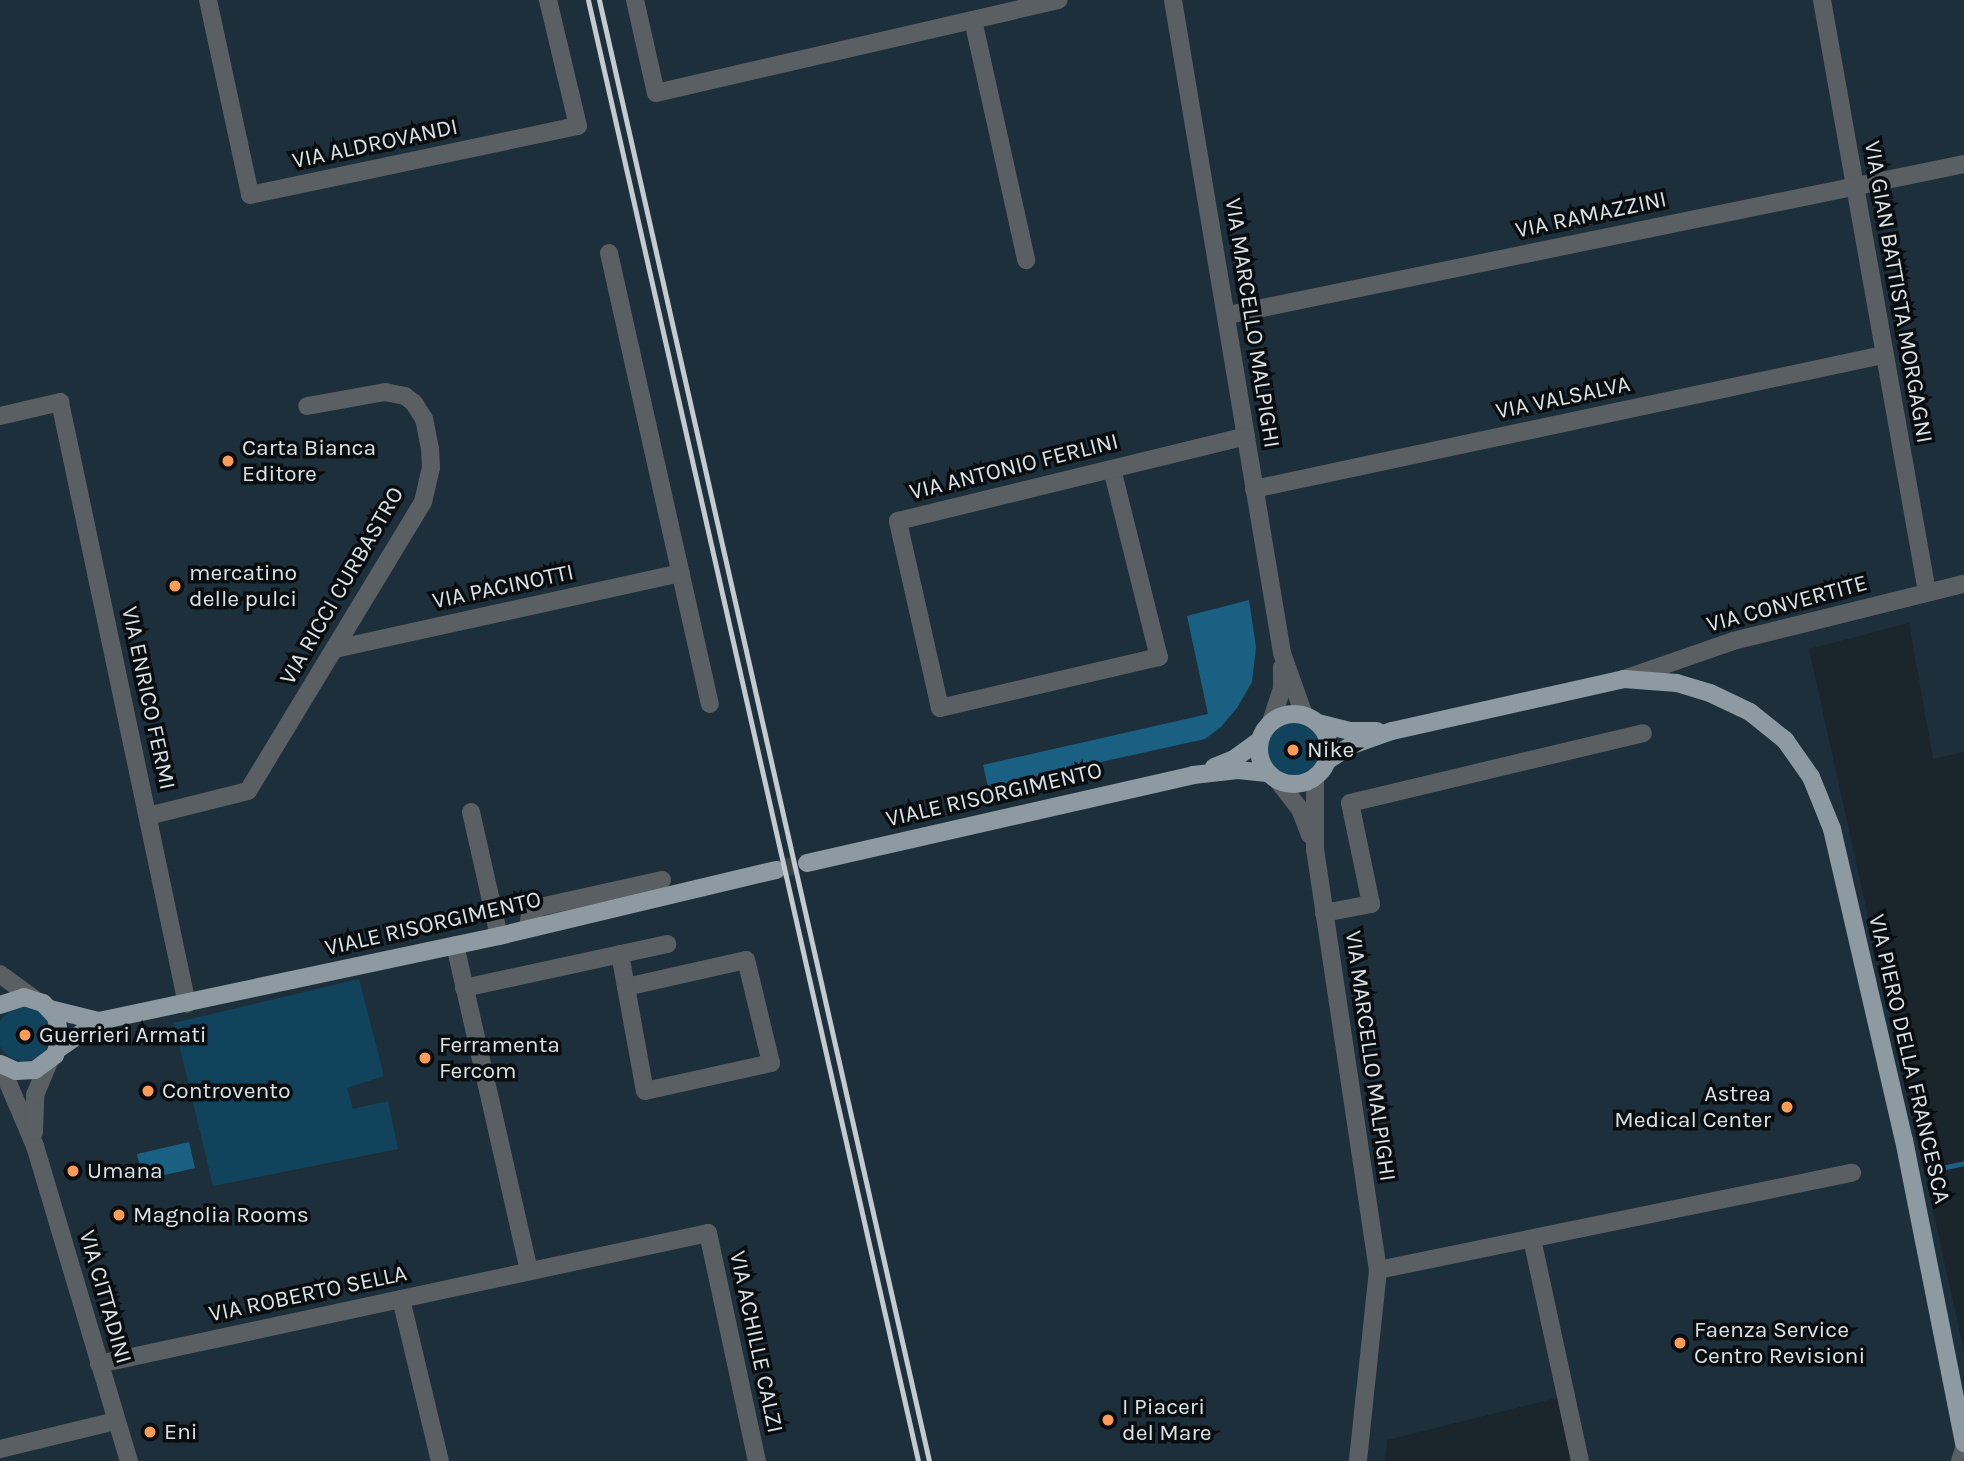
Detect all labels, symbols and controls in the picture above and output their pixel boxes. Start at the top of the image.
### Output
street label: VIA ALDROVANDI [290,113,460,175]
street label: VIA GIAN BATTISTA MORGAGNI [1858,139,1938,445]
street label: VIA RAMAZZINI [1513,186,1669,244]
street label: VIA MARCELLO MALPIGHI [1219,196,1285,450]
street label: VIA VALSALVA [1493,370,1633,426]
street label: VIA ANTONIO FERLINI [907,428,1121,506]
place label: Carta Bianca Editore [242,434,376,488]
marker: Carta Bianca Editore [220,453,236,469]
street label: VIA RICCI CURBASTRO [274,482,410,690]
place label: mercatino delle pulci [189,559,297,613]
street label: VIA PACINOTTI [430,559,576,615]
street label: VIA CONVERTITE [1704,569,1870,639]
marker: mercatino delle pulci [167,578,183,594]
street label: VIA ENRICO FERMI [115,604,181,792]
place label: Nike [1307,736,1354,764]
marker: Nike [1285,742,1301,758]
street label: VIALE RISORGIMENTO [883,757,1105,833]
street label: VIALE RISORGIMENTO [322,886,544,962]
street label: VIA PIERO DELLA FRANCESCA [1862,912,1956,1206]
street label: VIA MARCELLO MALPIGHI [1339,929,1401,1183]
place label: Guerrieri Armati [39,1021,207,1049]
marker: Guerrieri Armati [17,1027,33,1043]
place label: Ferramenta Fercom [439,1031,560,1085]
marker: Ferramenta Fercom [417,1050,433,1066]
place label: Controvento [162,1077,291,1105]
place label: Astrea Medical Center [1614,1080,1771,1134]
marker: Controvento [140,1083,156,1099]
marker: Astrea Medical Center [1777,1097,1797,1117]
place label: Umana [87,1157,163,1185]
marker: Umana [65,1163,81,1179]
place label: Magnolia Rooms [133,1201,309,1229]
marker: Magnolia Rooms [111,1207,127,1223]
street label: VIA CITTADINI [73,1227,137,1367]
street label: VIA ACHILLE CALZI [723,1249,789,1435]
street label: VIA ROBERTO SELLA [207,1260,409,1328]
place label: Faenza Service Centro Revisioni [1694,1316,1865,1370]
marker: Faenza Service Centro Revisioni [1672,1335,1688,1351]
place label: I Piaceri del Mare [1122,1393,1212,1447]
marker: I Piaceri del Mare [1100,1412,1116,1428]
place label: Eni [164,1418,198,1446]
marker: Eni [142,1424,158,1440]

